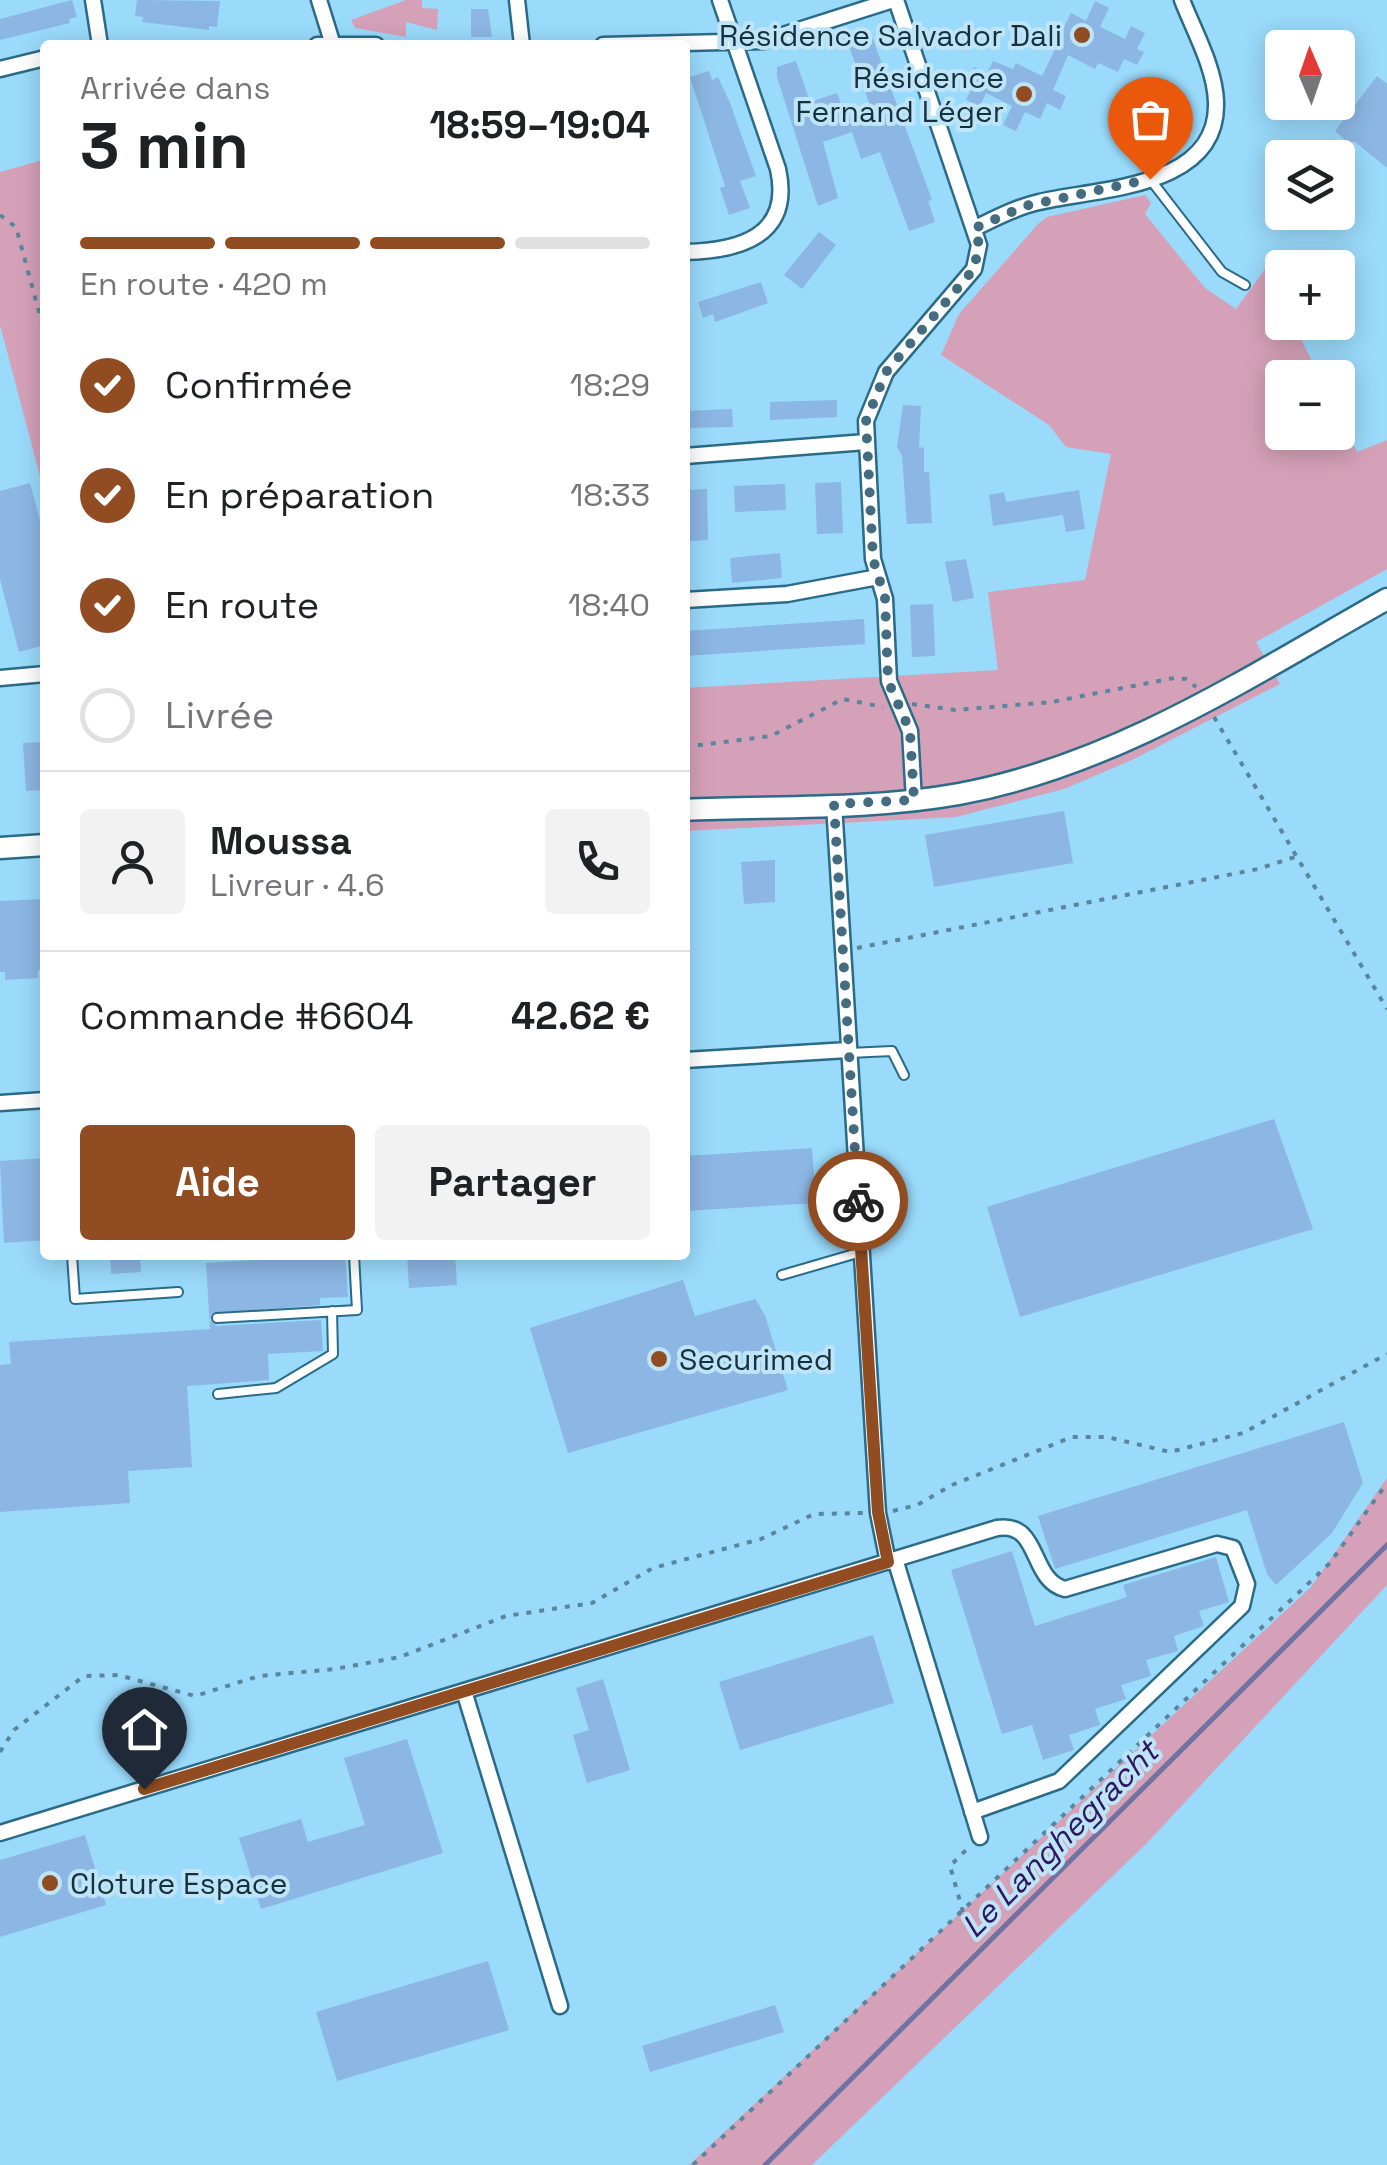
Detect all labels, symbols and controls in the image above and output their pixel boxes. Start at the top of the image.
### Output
place label: Résidence Salvador Dali [719,16,1062,55]
marker: Résidence Salvador Dali [1071,24,1093,46]
north arrow [1265,30,1355,120]
map controls [1265,30,1355,450]
place label: Résidence Fernand Léger [795,58,1004,131]
text: Arrivée dans [80,68,270,108]
pin [1108,77,1193,180]
marker: Résidence Fernand Léger [1013,83,1035,105]
icon: bag [1123,92,1178,147]
text: 18:59–19:04 [429,101,650,149]
text: 3 min [80,104,249,187]
button: layers [1265,140,1355,230]
button: + [1265,250,1355,340]
text: En route · 420 m [80,264,328,304]
icon: check [80,358,135,413]
button: − [1265,360,1355,450]
text: Confirmée [165,361,353,409]
text: 18:29 [570,365,650,405]
icon: check [80,468,135,523]
text: En préparation [165,471,434,519]
text: 18:33 [570,475,650,515]
icon: check [80,578,135,633]
text: En route [165,581,319,629]
text: 18:40 [568,585,650,625]
text: Livrée [165,691,274,739]
button: person [80,809,185,914]
button: phone [545,809,650,914]
text: Moussa [210,817,352,865]
text: Livreur · 4.6 [210,865,384,905]
text: Commande #6604 [80,992,414,1040]
text: 42.62 € [511,992,650,1040]
button: Aide [80,1125,355,1240]
button: Partager [375,1125,650,1240]
courier [808,1151,908,1251]
icon: bike [831,1174,886,1229]
place label: Securimed [679,1340,833,1379]
marker: Securimed [648,1348,670,1370]
pin [102,1687,187,1790]
icon: home [117,1702,172,1757]
water label: Le Langhegracht [953,1730,1169,1946]
place label: Cloture Espace [70,1864,288,1903]
marker: Cloture Espace [39,1872,61,1894]

